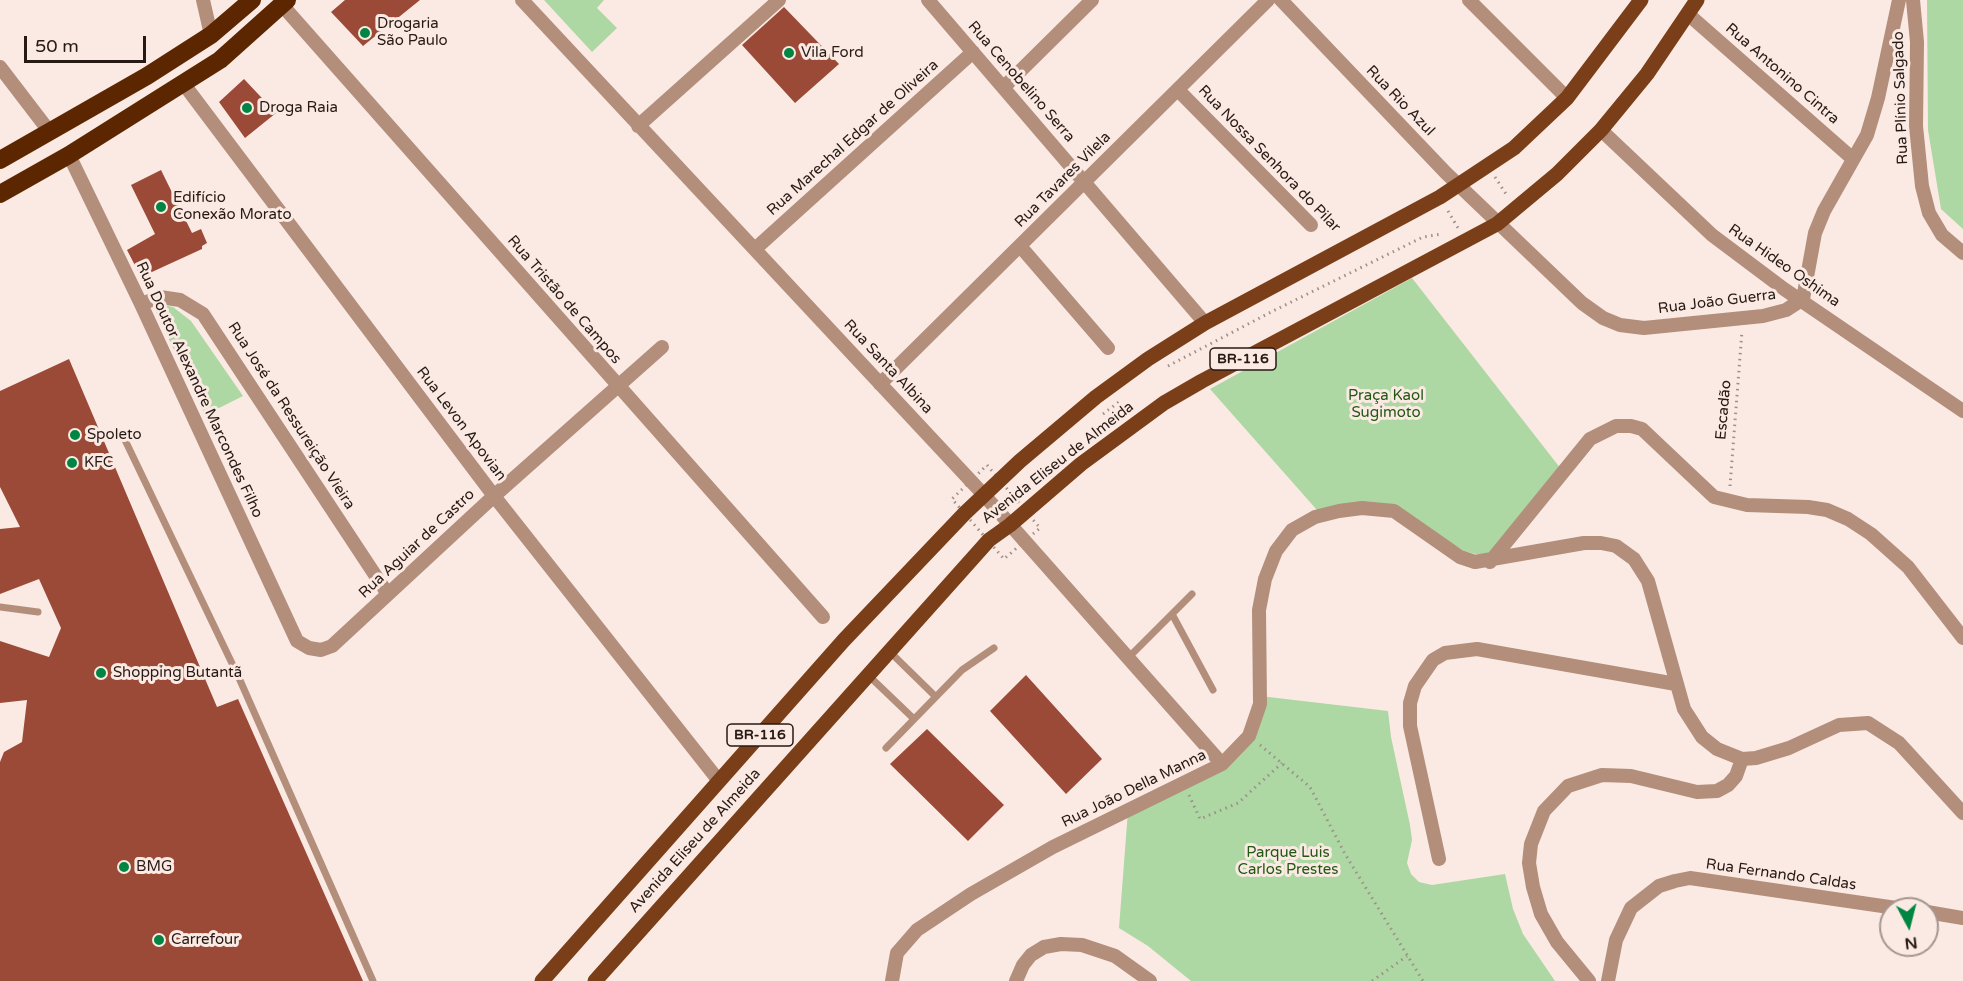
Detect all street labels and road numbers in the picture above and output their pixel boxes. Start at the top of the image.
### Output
street label: Rua Cenobelino Serra [964,18,1078,146]
street label: Rua Antonino Cintra [1721,20,1843,128]
street label: Rua Plínio Salgado [1890,31,1912,165]
street label: Rua Marechal Edgar de Oliveira [764,56,942,220]
street label: Rua Rio Azul [1362,62,1438,140]
street label: Rua Nossa Senhora do Pilar [1194,82,1344,236]
street label: Rua Tavares Vilela [1011,128,1115,232]
street label: Rua Hideo Oshima [1725,221,1843,311]
street label: Rua Tristão de Campos [503,232,625,368]
street label: Rua Doutor Alexandre Marcondes Filho [132,259,266,521]
street label: Rua João Guerra [1657,286,1777,318]
street label: Rua Santa Albina [840,316,936,418]
street label: Rua José da Ressureição Vieira [224,319,358,513]
road number: BR-116 [1210,348,1276,370]
street label: Rua Levon Apovian [412,363,510,485]
street label: Escadão [1712,379,1736,441]
street label: Avenida Eliseu de Almeida [978,398,1138,528]
street label: Rua Aguiar de Castro [355,486,479,602]
road number: BR-116 [727,724,793,746]
street label: Rua João Della Manna [1059,746,1209,832]
street label: Avenida Eliseu de Almeida [625,765,765,917]
street label: Rua Fernando Caldas [1705,856,1857,894]

